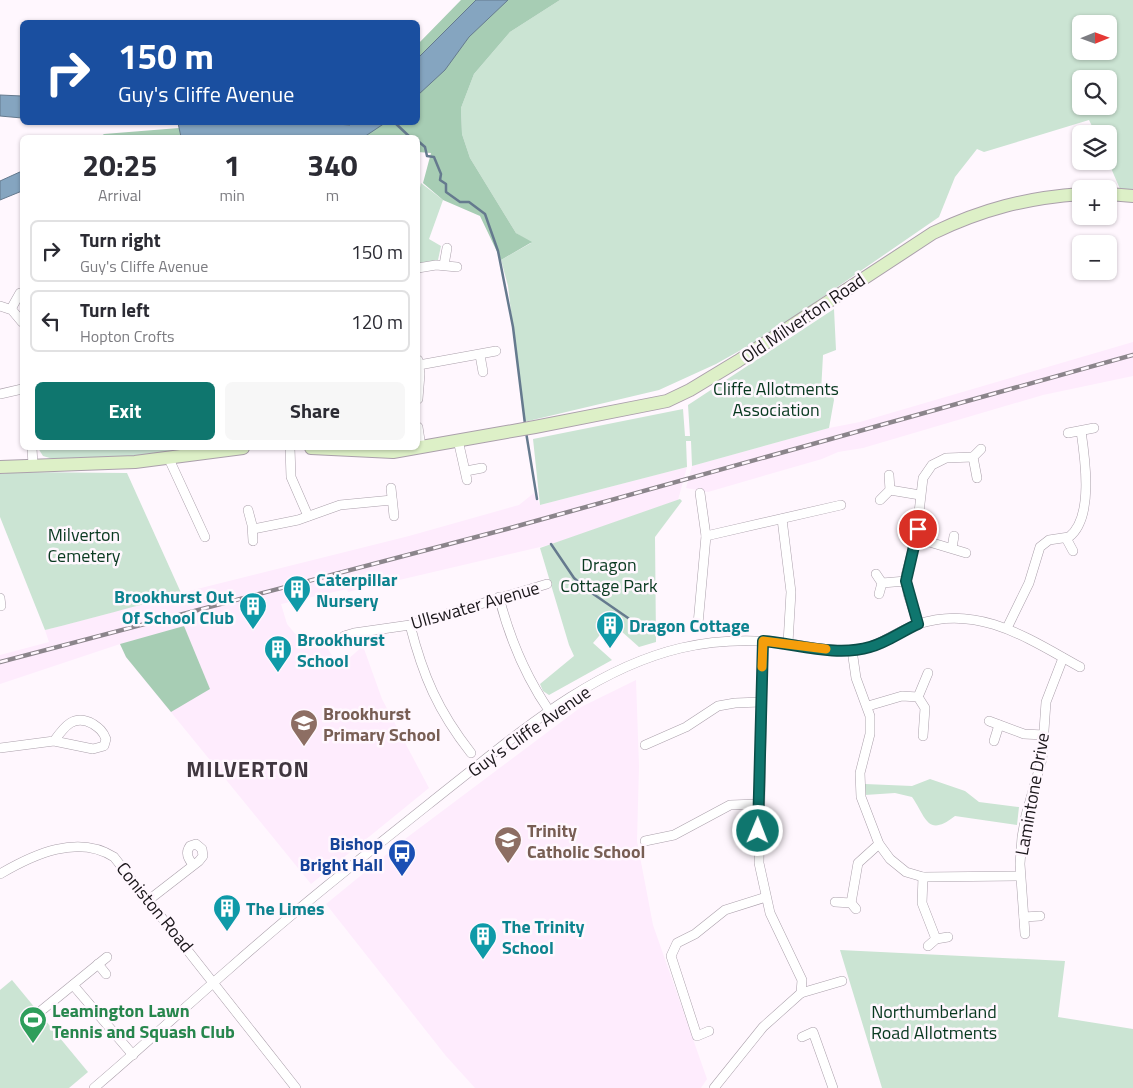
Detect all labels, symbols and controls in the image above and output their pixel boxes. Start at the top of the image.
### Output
north arrow [1072,15,1118,60]
map controls [1072,15,1117,280]
text: 150 m [118,29,214,83]
icon: right [35,40,100,105]
button: search [1072,70,1117,115]
text: Guy's Cliffe Avenue [118,77,294,111]
button: layers [1072,125,1117,170]
text: 20:25 [82,142,157,188]
text: 1 [224,142,241,188]
text: 340 [307,142,358,188]
button: + [1072,180,1117,225]
text: Arrival [98,183,141,207]
text: min [219,183,245,207]
text: m [326,183,339,207]
text: Turn right [80,225,161,254]
button: − [1072,235,1117,280]
icon: right [37,237,65,265]
text: 150 m [351,237,403,266]
text: Guy's Cliffe Avenue [80,254,208,278]
street label: Old Milverton Road [735,266,871,370]
text: Turn left [80,295,150,324]
icon: left [37,307,65,335]
text: 120 m [351,307,403,336]
text: Hopton Crofts [80,324,175,348]
park label: Cliffe Allotments Association [713,375,839,423]
button: Exit [35,382,215,440]
button: Share [225,382,405,440]
pin [897,508,939,550]
icon: arrive [904,515,932,543]
park label: Milverton Cemetery [47,521,121,569]
park label: Dragon Cottage Park [560,551,658,599]
place label: Caterpillar Nursery [316,566,398,614]
building icon: Caterpillar Nursery [282,574,312,613]
street label: Ullswater Avenue [407,574,543,636]
place label: Brookhurst Out Of School Club [114,583,234,631]
building icon: Brookhurst Out Of School Club [238,591,268,630]
building icon: Dragon Cottage [595,610,625,649]
place label: Dragon Cottage [629,612,750,639]
place label: Brookhurst School [297,626,385,674]
building icon: Brookhurst School [263,634,293,673]
street label: Guy's Cliffe Avenue [462,679,596,783]
place label: Brookhurst Primary School [323,700,441,748]
school or university icon: Brookhurst Primary School [289,708,319,747]
street label: Lamintone Drive [1008,731,1056,857]
district label: MILVERTON [186,752,310,786]
position arrow [731,804,783,856]
place label: Trinity Catholic School [527,817,645,865]
school or university icon: Trinity Catholic School [493,825,523,864]
place label: Bishop Bright Hall [300,830,383,878]
bus stop icon: Bishop Bright Hall [387,838,417,877]
street label: Coniston Road [110,856,200,958]
building icon: The Limes [212,893,242,932]
place label: The Limes [246,895,324,922]
place label: The Trinity School [502,913,585,961]
building icon: The Trinity School [468,921,498,960]
place label: Leamington Lawn Tennis and Squash Club [52,997,235,1045]
park label: Northumberland Road Allotments [871,998,997,1046]
sports icon: Leamington Lawn Tennis and Squash Club [18,1005,48,1044]

